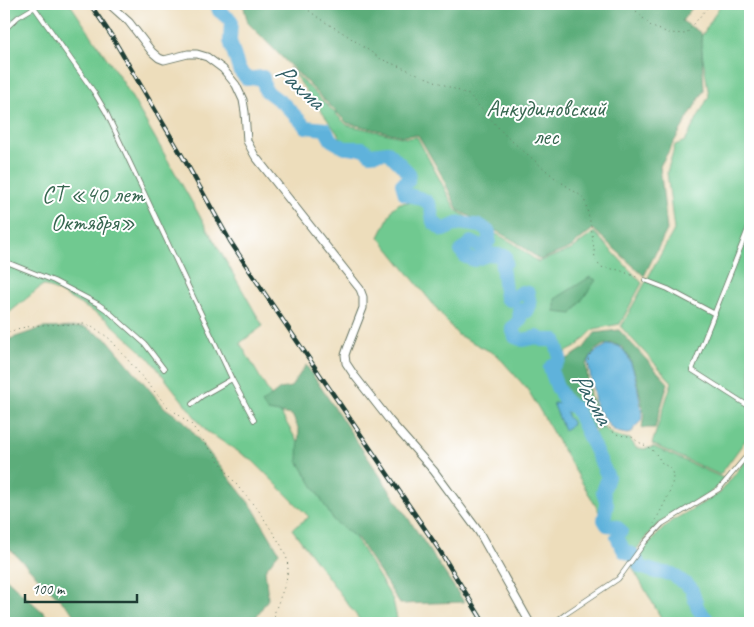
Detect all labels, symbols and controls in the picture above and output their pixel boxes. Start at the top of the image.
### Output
water label: Рахма [269,56,332,117]
park label: Анкудиновский лес [486,93,608,151]
park label: СТ «40 лет Октября» [42,179,145,237]
water label: Рахма [564,366,620,431]
scale bar [25,572,138,604]
text: 100 m [32,580,66,599]

